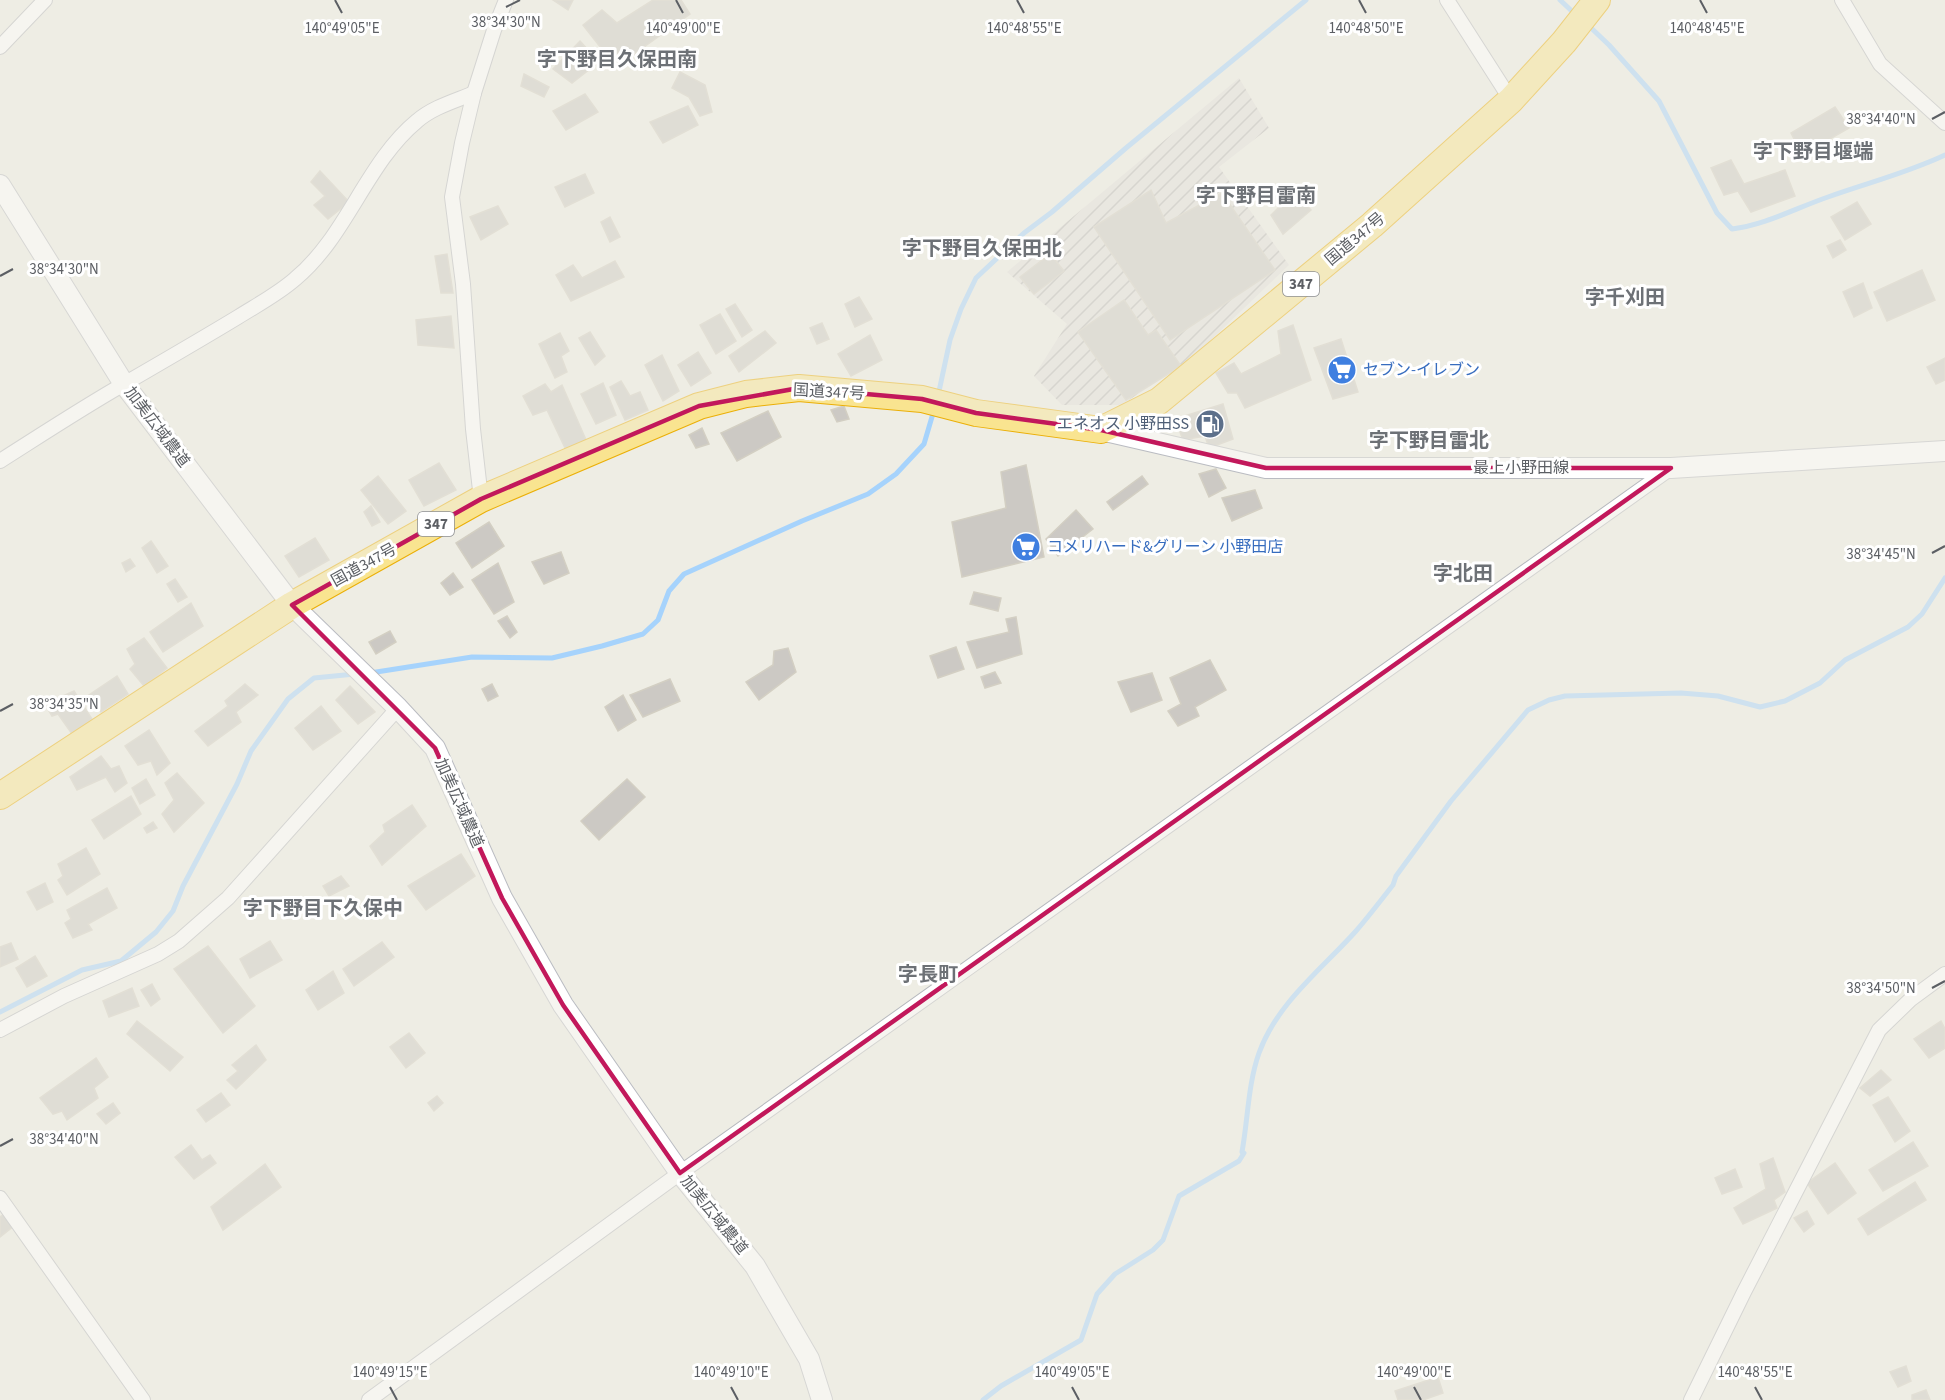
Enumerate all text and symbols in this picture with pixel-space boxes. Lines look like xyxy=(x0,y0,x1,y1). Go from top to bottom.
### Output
text: 38°34'30"N xyxy=(471,12,541,33)
text: 140°49'05"E xyxy=(304,18,380,39)
text: 140°49'00"E xyxy=(645,18,721,39)
text: 140°48'55"E xyxy=(986,18,1062,39)
text: 140°48'50"E xyxy=(1328,18,1404,39)
text: 140°48'45"E xyxy=(1669,18,1745,39)
district label: 字下野目久保田南 xyxy=(537,46,697,74)
text: 38°34'40"N xyxy=(1846,109,1916,130)
district label: 字下野目堰端 xyxy=(1753,138,1873,166)
district label: 字下野目雷南 xyxy=(1196,182,1316,210)
street label: 国道347号 xyxy=(1320,207,1390,271)
district label: 字下野目久保田北 xyxy=(902,235,1062,263)
text: 38°34'30"N xyxy=(29,259,99,280)
road number: 347 xyxy=(1283,272,1319,296)
district label: 字千刈田 xyxy=(1585,284,1665,312)
supermarket icon: セブン-イレブン xyxy=(1326,354,1358,386)
place label: セブン-イレブン xyxy=(1363,359,1480,381)
street label: 国道347号 xyxy=(793,379,865,405)
street label: 加美広域農道 xyxy=(119,382,195,472)
fuel station icon: エネオス 小野田SS xyxy=(1194,408,1226,440)
place label: エネオス 小野田SS xyxy=(1057,413,1189,435)
district label: 字下野目雷北 xyxy=(1369,427,1489,455)
street label: 最上小野田線 xyxy=(1473,457,1569,479)
road number: 347 xyxy=(418,512,454,536)
supermarket icon: コメリハード&グリーン 小野田店 xyxy=(1010,531,1042,563)
place label: コメリハード&グリーン 小野田店 xyxy=(1047,536,1283,558)
street label: 国道347号 xyxy=(327,538,401,592)
text: 38°34'45"N xyxy=(1846,544,1916,565)
district label: 字北田 xyxy=(1433,560,1493,588)
text: 38°34'35"N xyxy=(29,694,99,715)
street label: 加美広域農道 xyxy=(429,755,489,851)
district label: 字下野目下久保中 xyxy=(243,895,403,923)
district label: 字長町 xyxy=(898,961,958,989)
text: 38°34'50"N xyxy=(1846,978,1916,999)
text: 38°34'40"N xyxy=(29,1129,99,1150)
street label: 加美広域農道 xyxy=(675,1171,753,1259)
text: 140°49'15"E xyxy=(352,1362,428,1383)
text: 140°49'10"E xyxy=(693,1362,769,1383)
text: 140°49'05"E xyxy=(1034,1362,1110,1383)
text: 140°49'00"E xyxy=(1376,1362,1452,1383)
text: 140°48'55"E xyxy=(1717,1362,1793,1383)

